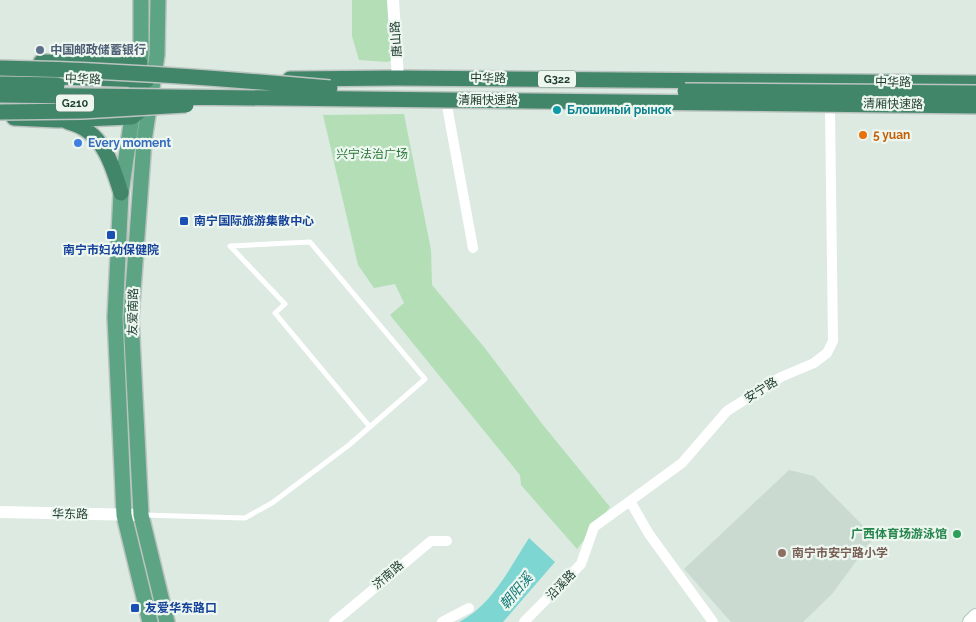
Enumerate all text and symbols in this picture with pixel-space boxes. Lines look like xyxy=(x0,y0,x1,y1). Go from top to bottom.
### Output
street label: 唐山路 xyxy=(388,21,404,57)
place label: 中国邮政储蓄银行 xyxy=(50,43,146,57)
marker: 中国邮政储蓄银行 xyxy=(34,44,46,56)
road number: G322 xyxy=(538,70,576,88)
street label: 中华路 xyxy=(65,71,101,87)
street label: 中华路 xyxy=(470,71,506,85)
street label: 中华路 xyxy=(875,75,911,89)
street label: 清厢快速路 xyxy=(458,93,518,107)
road number: G210 xyxy=(56,95,94,112)
street label: 清厢快速路 xyxy=(863,96,923,112)
place label: Блошиный рынок xyxy=(567,103,672,117)
marker: Блошиный рынок xyxy=(551,104,563,116)
place label: 5 yuan xyxy=(873,128,910,142)
marker: 5 yuan xyxy=(857,129,869,141)
place label: Every moment xyxy=(88,136,172,150)
marker: Every moment xyxy=(72,137,84,149)
park label: 兴宁法治广场 xyxy=(336,147,408,161)
place label: 南宁国际旅游集散中心 xyxy=(194,214,314,228)
marker: 南宁国际旅游集散中心 xyxy=(178,215,190,227)
marker: 南宁市妇幼保健院 xyxy=(105,229,117,241)
place label: 南宁市妇幼保健院 xyxy=(63,243,159,257)
street label: 友爱南路 xyxy=(126,288,140,336)
street label: 安宁路 xyxy=(742,375,780,405)
street label: 华东路 xyxy=(52,507,88,521)
place label: 广西体育场游泳馆 xyxy=(851,527,947,541)
marker: 广西体育场游泳馆 xyxy=(951,528,963,540)
place label: 南宁市安宁路小学 xyxy=(792,546,888,560)
marker: 南宁市安宁路小学 xyxy=(776,547,788,559)
street label: 济南路 xyxy=(370,558,406,592)
street label: 沿溪路 xyxy=(543,567,579,603)
water label: 朝阳溪 xyxy=(496,568,537,612)
place label: 友爱华东路口 xyxy=(145,601,217,615)
marker: 友爱华东路口 xyxy=(129,602,141,614)

